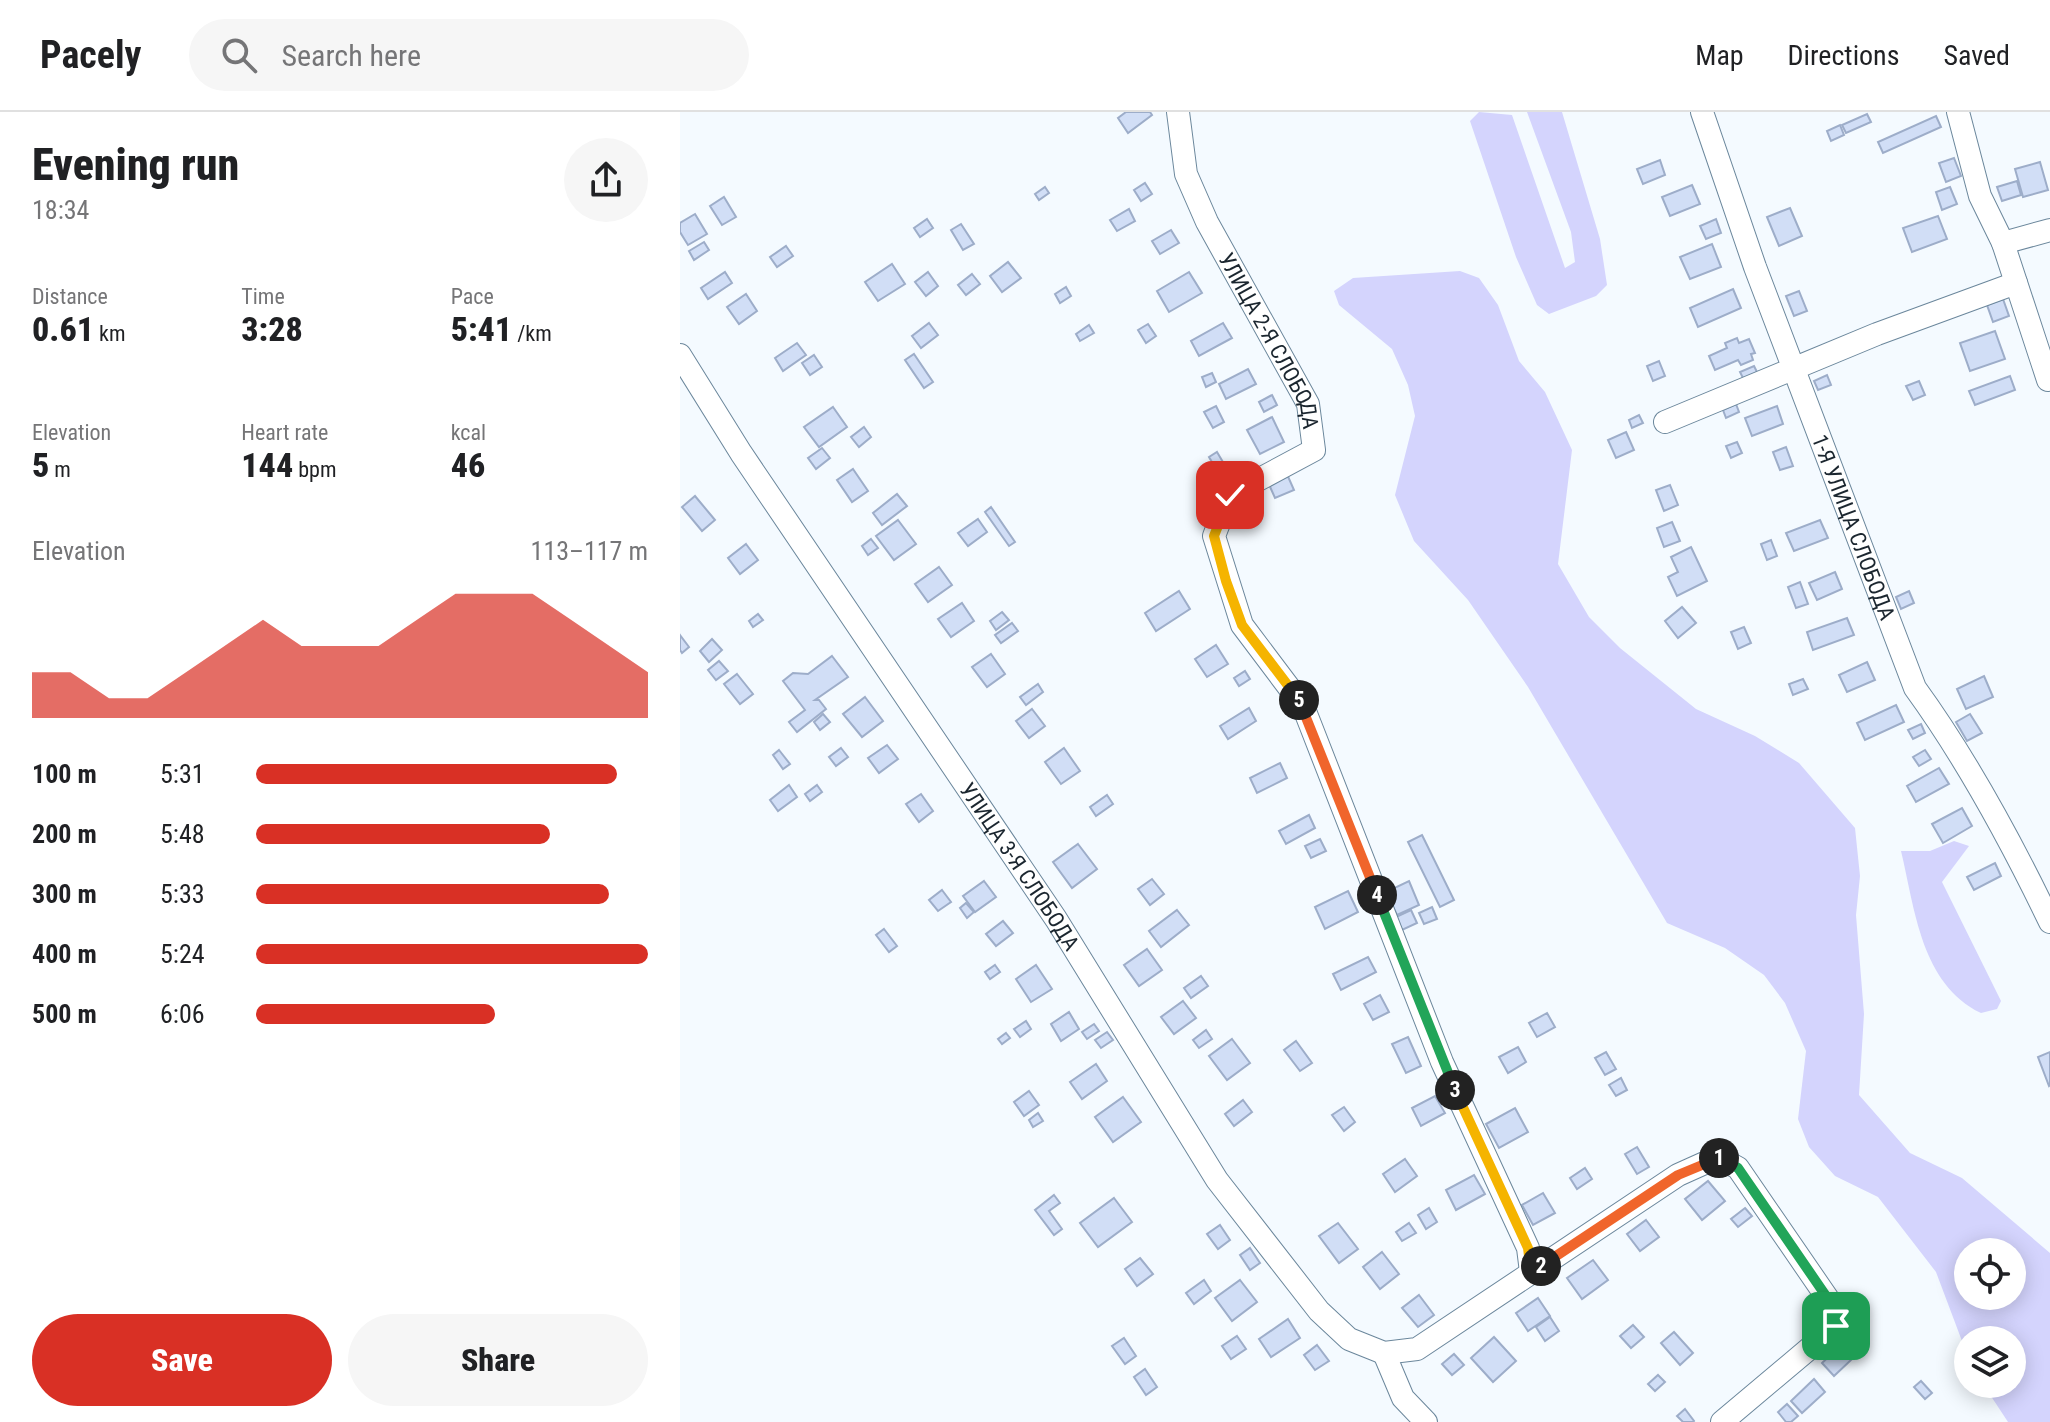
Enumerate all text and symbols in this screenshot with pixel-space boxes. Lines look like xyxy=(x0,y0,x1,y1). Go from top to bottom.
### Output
search box xyxy=(189,19,749,91)
text: Pacely xyxy=(40,33,141,77)
icon: search xyxy=(217,33,261,77)
text: Search here xyxy=(281,38,421,73)
text: Map xyxy=(1695,39,1744,72)
text: Directions xyxy=(1788,39,1899,72)
text: Saved xyxy=(1943,39,2010,72)
button: share xyxy=(564,138,648,222)
text: Evening run xyxy=(32,139,239,191)
text: 18:34 xyxy=(32,195,89,225)
street label: УЛИЦА 2-Я СЛОБОДА xyxy=(1214,249,1323,431)
text: Distance xyxy=(32,284,108,309)
text: Time xyxy=(241,284,285,309)
text: Pace xyxy=(451,284,494,309)
text: 0.61 xyxy=(32,309,94,349)
text: 3:28 xyxy=(241,309,303,349)
text: 5:41 xyxy=(451,309,512,349)
text: km xyxy=(94,321,125,346)
text: /km xyxy=(512,321,552,346)
text: Elevation xyxy=(32,420,111,445)
text: Heart rate xyxy=(241,420,328,445)
text: kcal xyxy=(451,420,486,445)
street label: 1-Я УЛИЦА СЛОБОДА xyxy=(1807,431,1900,624)
text: 5 xyxy=(32,445,49,485)
text: 144 xyxy=(241,445,293,485)
text: 46 xyxy=(451,445,485,485)
text: m xyxy=(49,457,71,482)
text: bpm xyxy=(293,457,337,482)
pin xyxy=(1196,461,1264,529)
icon: check xyxy=(1208,473,1252,517)
text: Elevation xyxy=(32,536,126,566)
text: 113–117 m xyxy=(531,536,648,566)
pin: 5 xyxy=(1279,680,1319,720)
text: 5 xyxy=(1293,687,1305,712)
text: 100 m xyxy=(32,759,97,789)
text: 5:31 xyxy=(160,759,205,789)
street label: УЛИЦА 3-Я СЛОБОДА xyxy=(955,778,1084,955)
text: 200 m xyxy=(32,819,97,849)
text: 5:48 xyxy=(160,819,205,849)
pin: 4 xyxy=(1357,875,1397,915)
text: 300 m xyxy=(32,879,97,909)
text: 5:33 xyxy=(160,879,205,909)
text: 4 xyxy=(1371,882,1383,907)
text: 400 m xyxy=(32,939,97,969)
text: 5:24 xyxy=(160,939,205,969)
text: 500 m xyxy=(32,999,97,1029)
text: 6:06 xyxy=(160,999,205,1029)
pin: 3 xyxy=(1435,1070,1475,1110)
text: 3 xyxy=(1449,1077,1461,1102)
pin: 1 xyxy=(1699,1138,1739,1178)
text: 1 xyxy=(1713,1145,1725,1170)
map controls xyxy=(1954,1238,2026,1398)
button: locate xyxy=(1954,1238,2026,1310)
pin: 2 xyxy=(1521,1246,1561,1286)
text: 2 xyxy=(1535,1253,1547,1278)
pin xyxy=(1802,1292,1870,1360)
icon: arrive xyxy=(1814,1304,1858,1348)
button: Save xyxy=(32,1314,332,1406)
button: Share xyxy=(348,1314,648,1406)
button: layers xyxy=(1954,1326,2026,1398)

